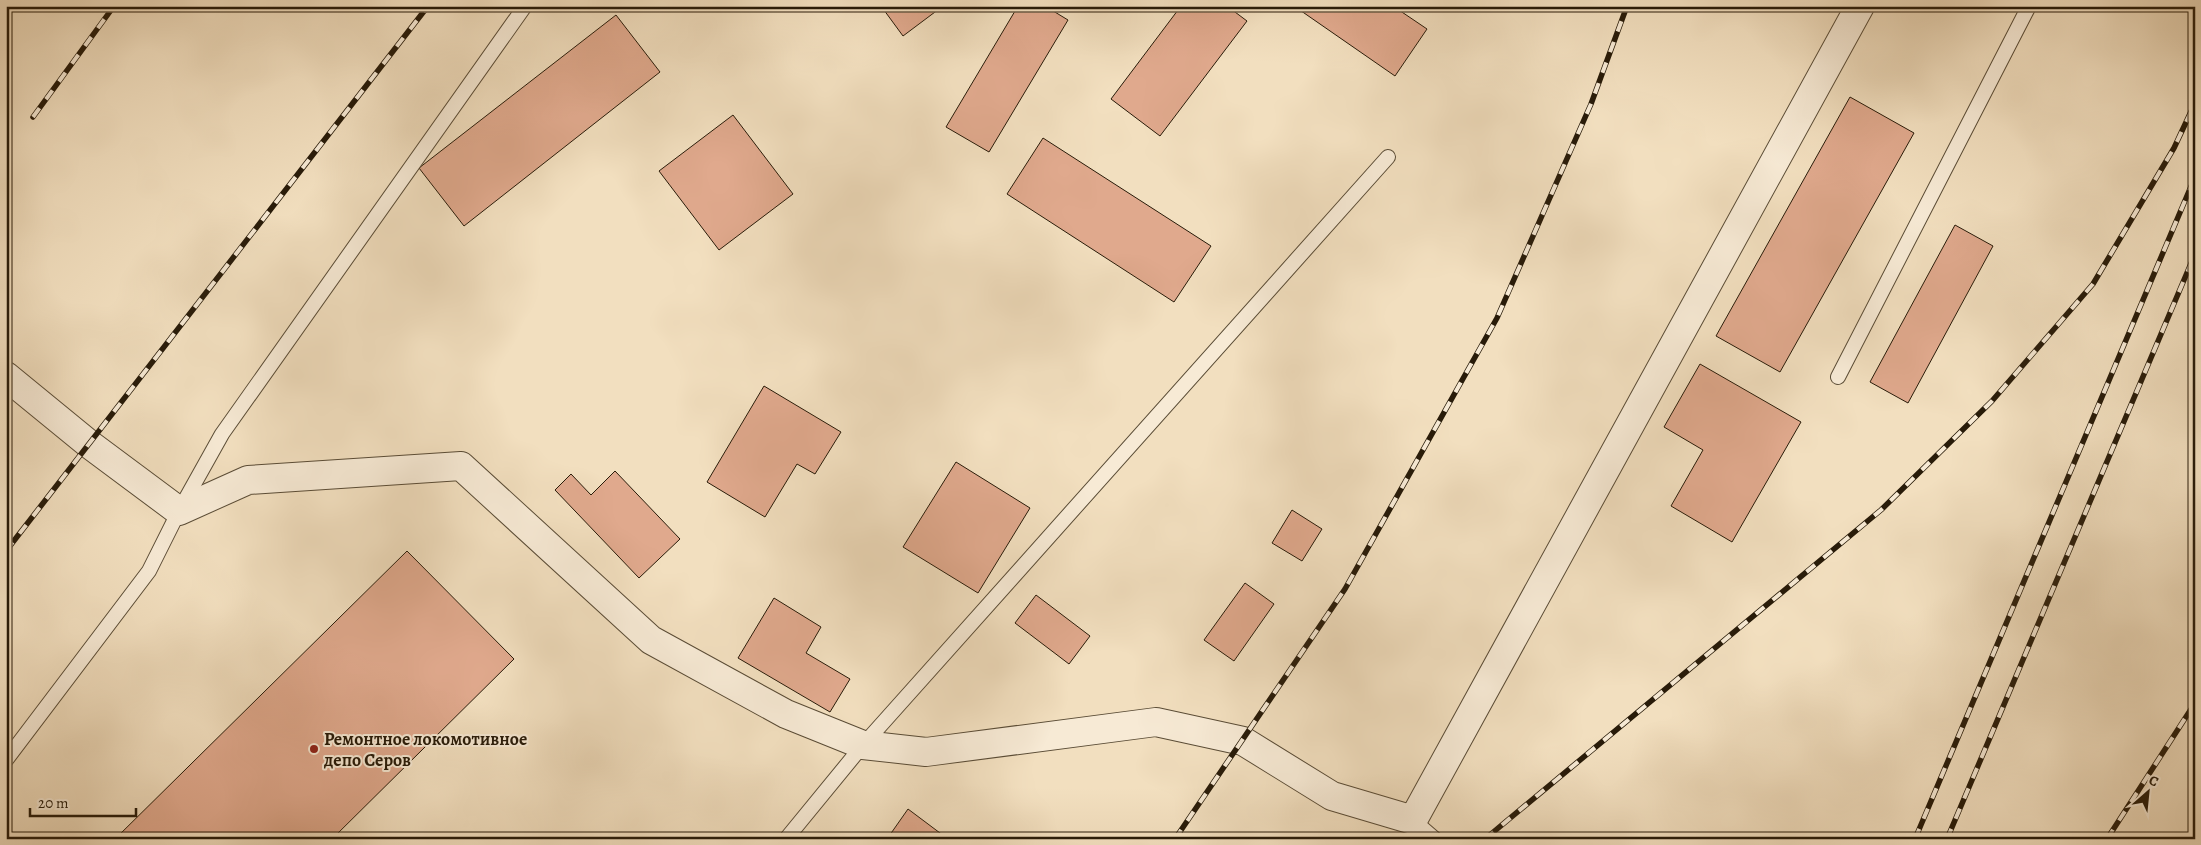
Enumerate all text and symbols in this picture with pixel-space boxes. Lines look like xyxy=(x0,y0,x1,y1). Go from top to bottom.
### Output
place label: Ремонтное локомотивное депо Серов xyxy=(323,727,527,772)
marker: Ремонтное локомотивное депо Серов xyxy=(308,743,320,755)
north arrow xyxy=(2124,768,2174,818)
text: С xyxy=(2146,770,2162,791)
scale bar xyxy=(30,785,136,817)
text: 20 m xyxy=(38,793,69,813)

